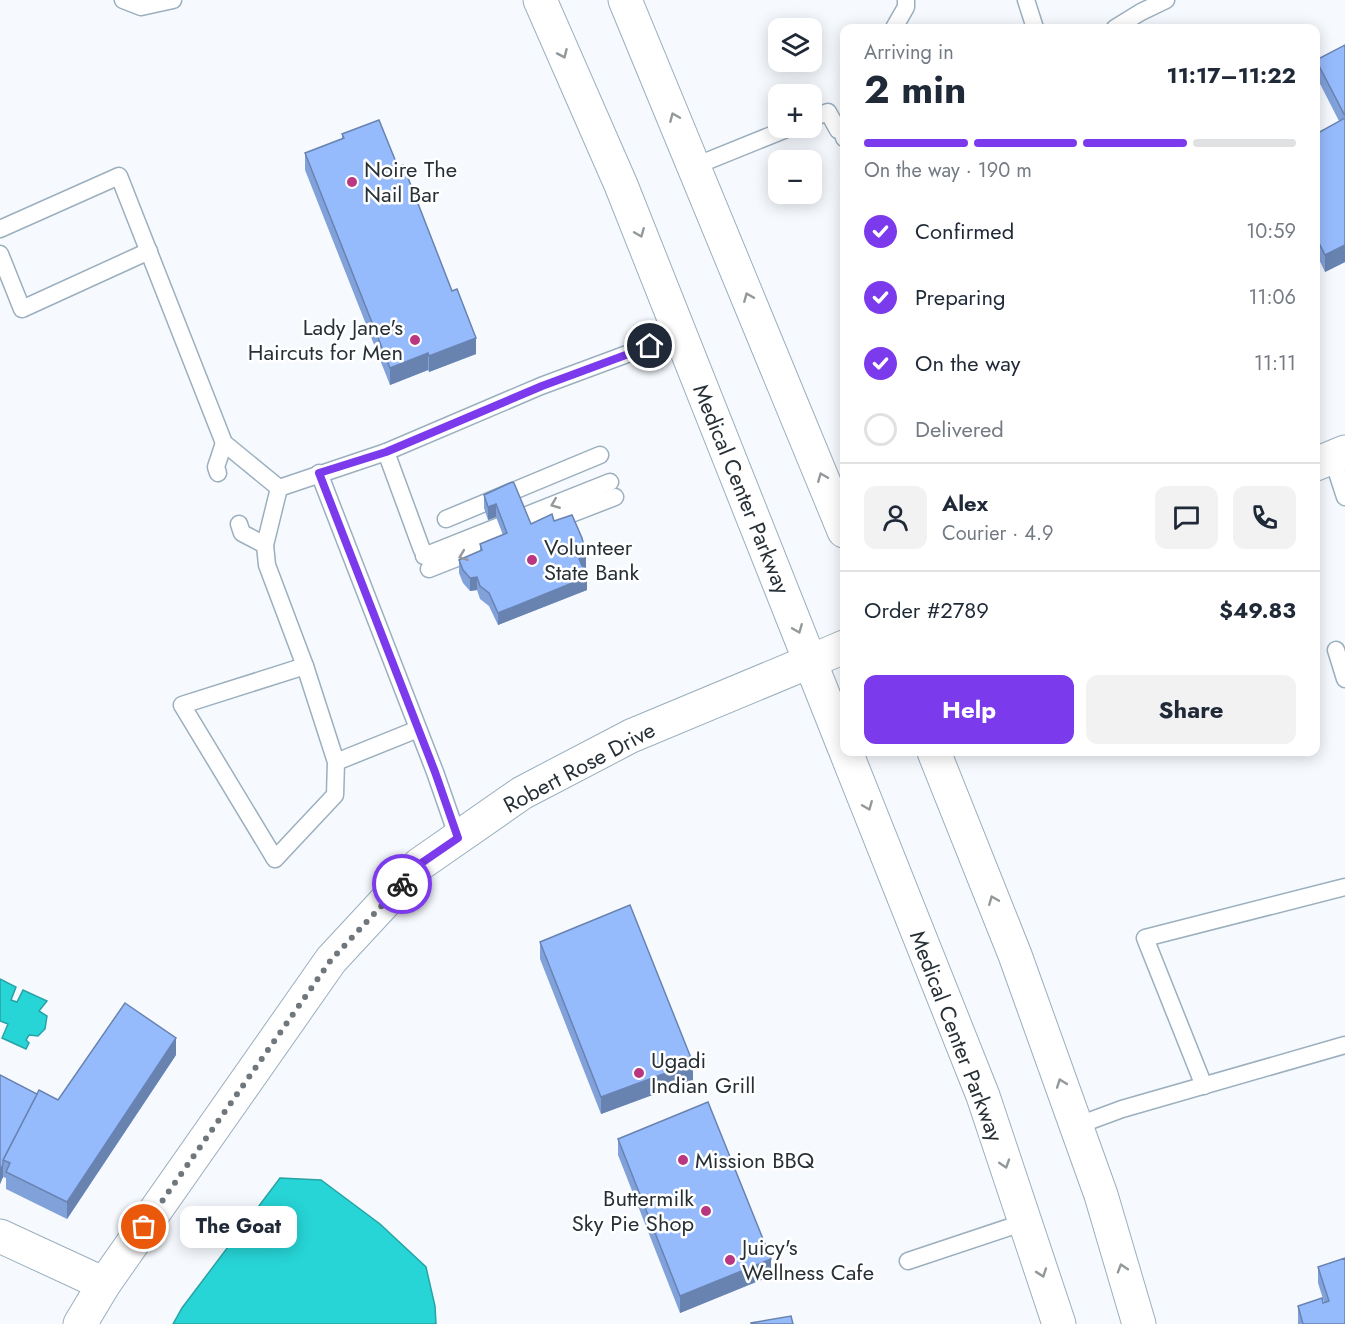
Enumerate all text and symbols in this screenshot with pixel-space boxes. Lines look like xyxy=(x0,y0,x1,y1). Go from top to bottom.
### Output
map controls xyxy=(768,18,822,204)
button: layers xyxy=(768,18,822,72)
text: Arriving in xyxy=(864,38,954,67)
one-way arrow xyxy=(556,47,568,58)
text: 11:17–11:22 xyxy=(1166,59,1296,91)
text: 2 min xyxy=(864,61,966,118)
button: + xyxy=(768,84,822,138)
one-way arrow xyxy=(669,112,681,123)
button: − xyxy=(768,150,822,204)
place label: Noire The Nail Bar xyxy=(364,153,457,210)
text: On the way · 190 m xyxy=(864,156,1032,185)
marker: Noire The Nail Bar xyxy=(345,175,359,189)
icon: check xyxy=(864,215,897,248)
text: Confirmed xyxy=(915,215,1014,247)
text: 10:59 xyxy=(1246,217,1296,246)
one-way arrow xyxy=(633,227,646,237)
icon: check xyxy=(864,281,897,314)
text: Preparing xyxy=(915,281,1006,313)
text: 11:06 xyxy=(1248,283,1296,312)
one-way arrow xyxy=(743,292,755,303)
place label: Lady Jane's Haircuts for Men xyxy=(248,311,403,368)
pin xyxy=(624,320,675,371)
icon: home xyxy=(633,329,666,362)
marker: Lady Jane's Haircuts for Men xyxy=(408,333,422,347)
icon: check xyxy=(864,347,897,380)
text: On the way xyxy=(915,347,1020,379)
text: 11:11 xyxy=(1254,349,1296,378)
street label: Medical Center Parkway xyxy=(685,379,799,599)
text: Delivered xyxy=(915,413,1004,445)
one-way arrow xyxy=(817,473,829,484)
button: person xyxy=(864,486,927,549)
button: chat xyxy=(1155,486,1218,549)
button: phone xyxy=(1233,486,1296,549)
text: Alex xyxy=(942,487,988,519)
one-way arrow xyxy=(551,497,562,509)
text: Courier · 4.9 xyxy=(942,519,1054,548)
place label: Volunteer State Bank xyxy=(544,531,640,588)
one-way arrow xyxy=(458,548,469,561)
marker: Volunteer State Bank xyxy=(525,553,539,567)
text: Order #2789 xyxy=(864,594,989,626)
text: $49.83 xyxy=(1219,594,1296,626)
one-way arrow xyxy=(790,623,803,633)
button: Help xyxy=(864,675,1074,744)
button: Share xyxy=(1086,675,1296,744)
street label: Robert Rose Drive xyxy=(497,714,661,820)
one-way arrow xyxy=(861,800,873,811)
courier xyxy=(372,854,432,914)
icon: bike xyxy=(386,868,419,901)
one-way arrow xyxy=(988,895,1000,906)
street label: Medical Center Parkway xyxy=(902,926,1012,1146)
place label: Ugadi Indian Grill xyxy=(651,1044,755,1101)
marker: Ugadi Indian Grill xyxy=(632,1066,646,1080)
one-way arrow xyxy=(1055,1078,1068,1089)
place label: Mission BBQ xyxy=(695,1144,815,1176)
marker: Mission BBQ xyxy=(676,1153,690,1167)
one-way arrow xyxy=(998,1158,1011,1169)
place label: Buttermilk Sky Pie Shop xyxy=(572,1182,694,1239)
pin xyxy=(118,1201,169,1252)
marker: Buttermilk Sky Pie Shop xyxy=(699,1204,713,1218)
callout: The Goat xyxy=(180,1206,297,1248)
icon: bag xyxy=(127,1210,160,1243)
text: The Goat xyxy=(196,1212,281,1241)
place label: Juicy's Wellness Cafe xyxy=(739,1231,874,1288)
marker: Juicy's Wellness Cafe xyxy=(723,1253,737,1267)
one-way arrow xyxy=(1117,1263,1129,1274)
one-way arrow xyxy=(1034,1267,1047,1278)

